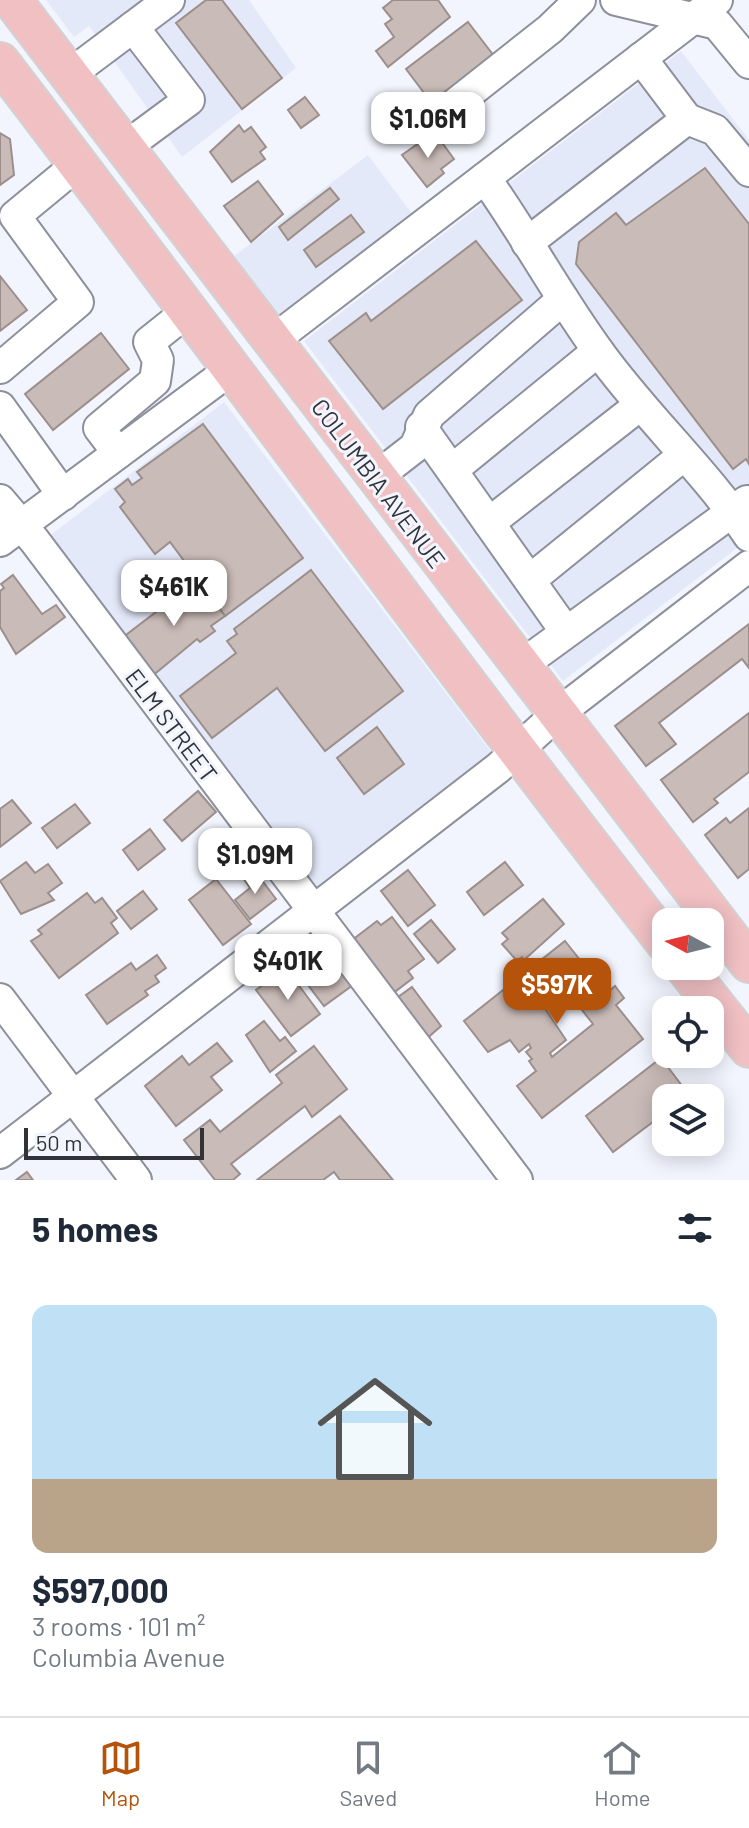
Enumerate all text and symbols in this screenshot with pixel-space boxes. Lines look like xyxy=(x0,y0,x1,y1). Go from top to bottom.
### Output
pin: $1.06M xyxy=(363,92,493,160)
text: $1.06M xyxy=(389,102,467,133)
street label: COLUMBIA AVENUE xyxy=(306,393,452,573)
pin: $461K xyxy=(118,560,230,628)
text: $461K xyxy=(139,570,209,601)
street label: ELM STREET xyxy=(120,662,224,788)
pin: $1.09M xyxy=(190,828,320,896)
text: $1.09M xyxy=(216,838,294,869)
north arrow xyxy=(652,908,724,980)
map controls xyxy=(652,908,724,1156)
pin: $401K xyxy=(232,934,344,1002)
text: $401K xyxy=(253,944,323,975)
pin: $597K xyxy=(501,958,613,1026)
text: $597K xyxy=(521,968,593,999)
button: locate xyxy=(652,996,724,1068)
button: layers xyxy=(652,1084,724,1156)
scale bar xyxy=(24,1124,204,1160)
text: 50 m xyxy=(36,1129,82,1155)
icon: filters xyxy=(673,1206,717,1250)
text: 5 homes xyxy=(32,1208,158,1249)
icon: home xyxy=(303,1357,447,1501)
text: $597,000 xyxy=(32,1569,169,1610)
text: 3 rooms · 101 m² xyxy=(32,1610,205,1641)
text: Columbia Avenue xyxy=(32,1641,225,1672)
tab: Map xyxy=(99,1736,143,1810)
tab: Saved xyxy=(340,1736,397,1810)
tab: Home xyxy=(594,1736,650,1810)

